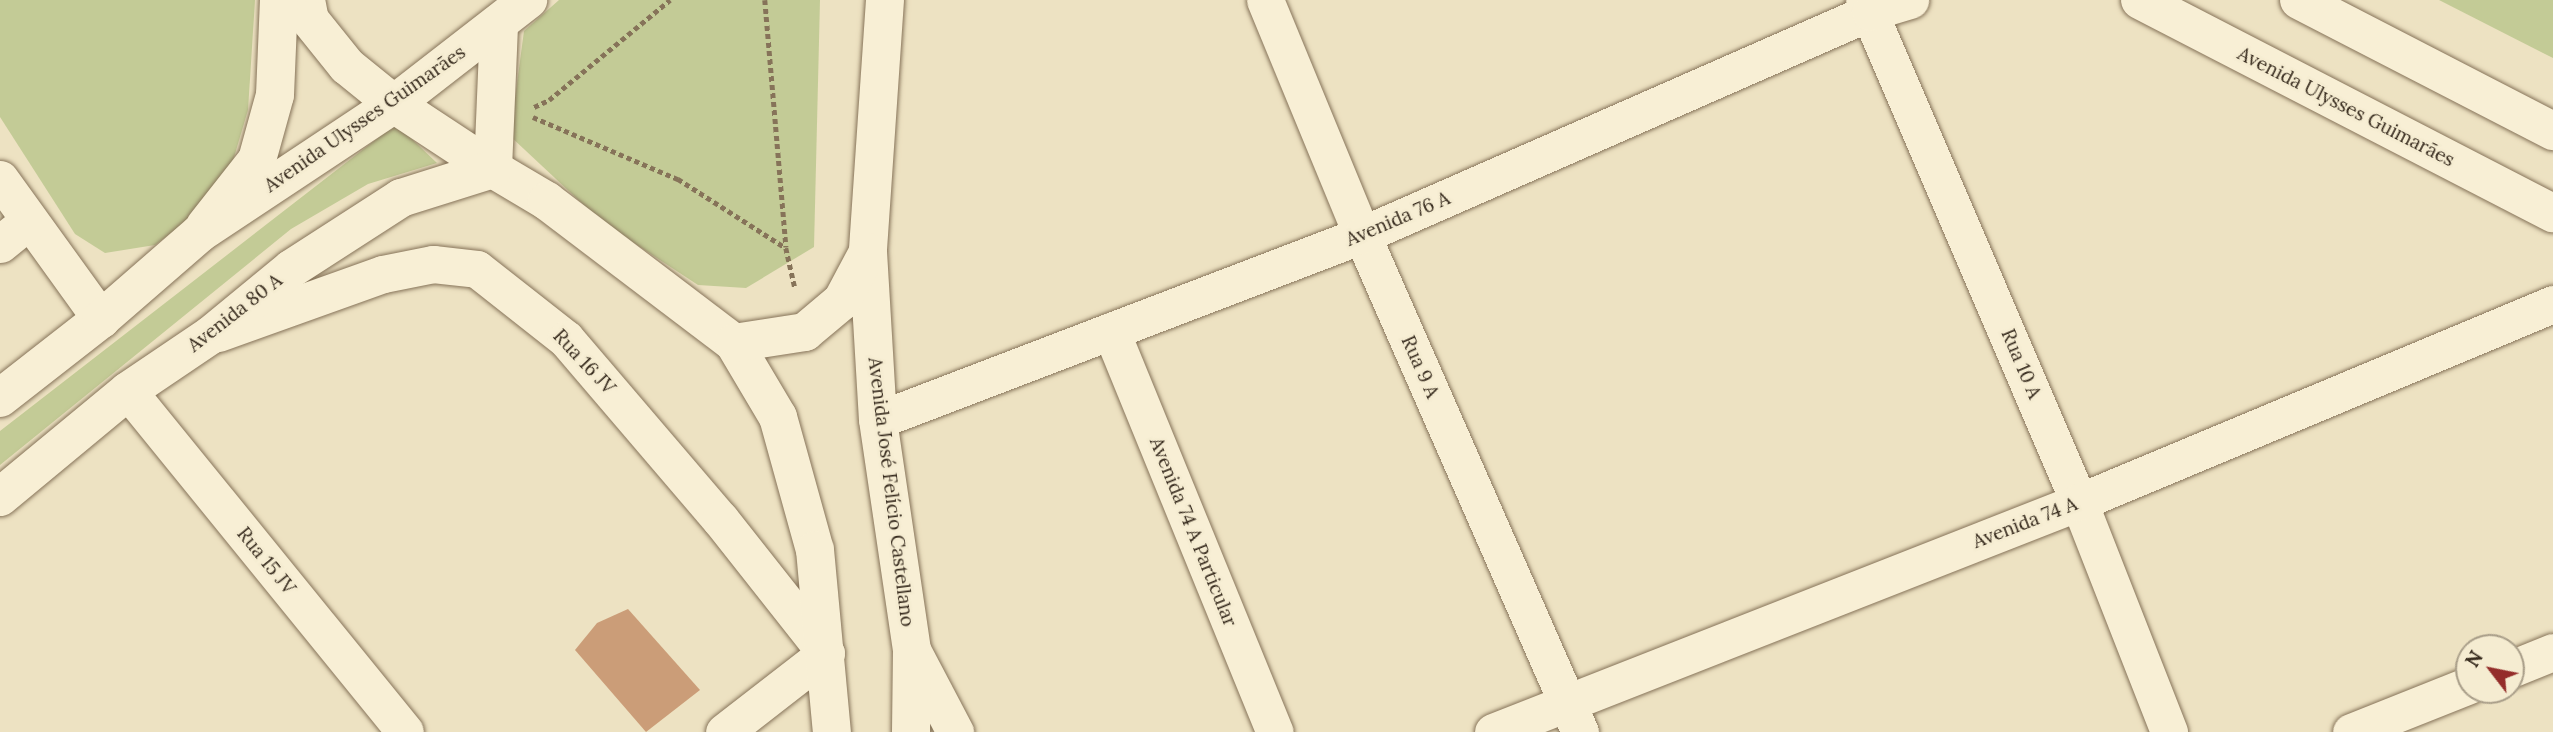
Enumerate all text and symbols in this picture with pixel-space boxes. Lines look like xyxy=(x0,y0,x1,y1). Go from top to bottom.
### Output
street label: Avenida Ulysses Guimarães xyxy=(260,41,470,197)
street label: Avenida Ulysses Guimarães xyxy=(2234,42,2458,172)
street label: Avenida 76 A xyxy=(1342,187,1454,251)
street label: Avenida 80 A xyxy=(183,269,287,357)
street label: Rua 16 JV xyxy=(548,325,620,399)
street label: Rua 10 A xyxy=(1996,326,2046,402)
street label: Rua 9 A xyxy=(1396,332,1444,402)
street label: Avenida José Felício Castellano xyxy=(863,356,919,628)
street label: Avenida 74 A Particular xyxy=(1145,434,1241,630)
street label: Avenida 74 A xyxy=(1970,493,2080,553)
street label: Rua 15 JV xyxy=(232,523,300,599)
north arrow xyxy=(2455,634,2525,704)
text: N xyxy=(2460,646,2488,672)

